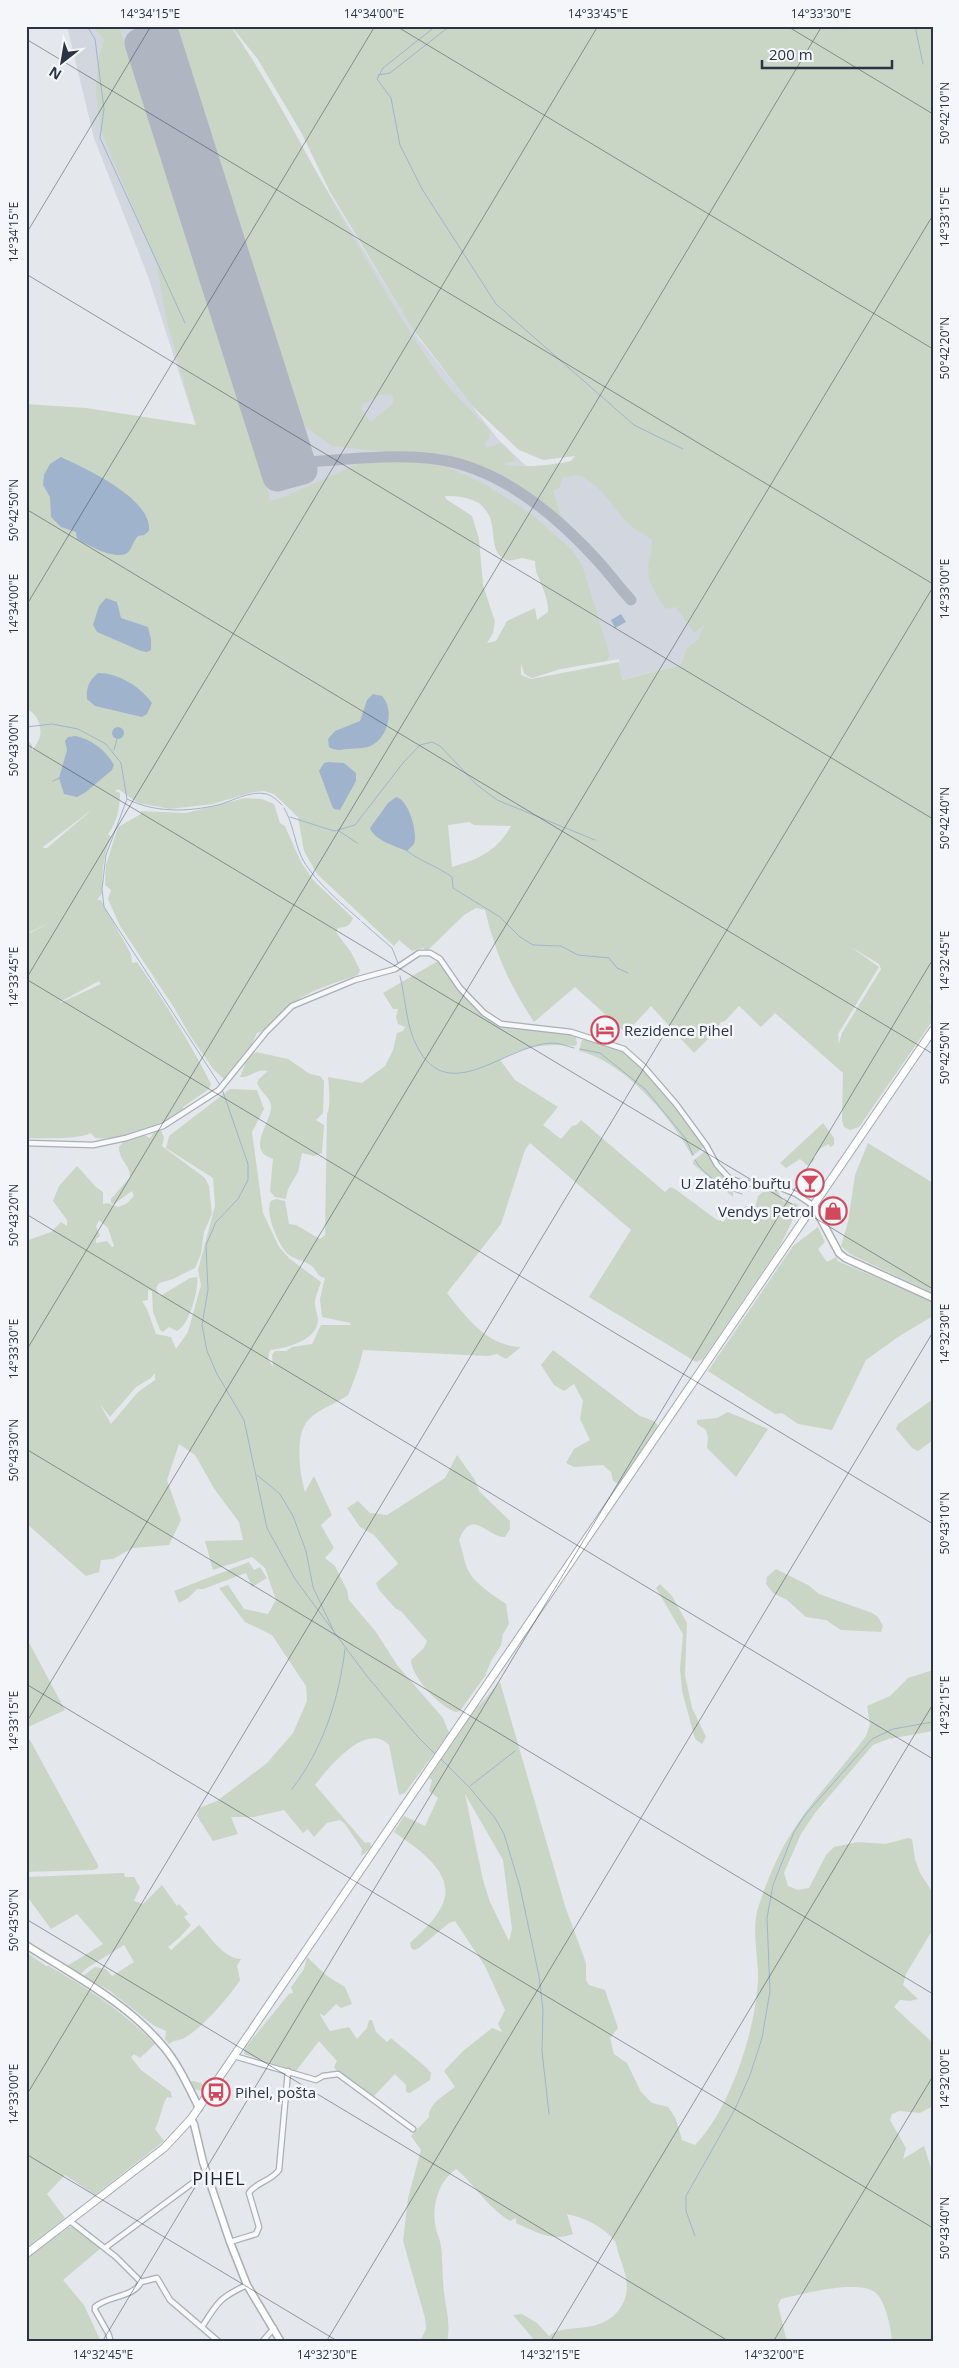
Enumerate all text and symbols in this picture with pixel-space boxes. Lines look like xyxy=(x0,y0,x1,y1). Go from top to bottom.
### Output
text: 14°34'15"E xyxy=(120,5,180,22)
text: 14°34'00"E xyxy=(344,5,404,22)
text: 14°33'45"E xyxy=(568,5,628,22)
text: 14°33'30"E xyxy=(791,5,851,22)
north arrow xyxy=(38,38,88,88)
scale bar xyxy=(762,38,892,70)
text: 200 m xyxy=(769,44,813,64)
text: N xyxy=(45,62,65,85)
text: 50°42'10"N xyxy=(936,82,953,144)
text: 14°33'15"E xyxy=(936,187,953,247)
text: 14°34'15"E xyxy=(5,202,22,262)
text: 50°42'20"N xyxy=(936,317,953,379)
text: 50°42'50"N xyxy=(5,479,22,541)
text: 14°33'00"E xyxy=(936,559,953,619)
text: 14°34'00"E xyxy=(5,574,22,634)
text: 50°43'00"N xyxy=(5,714,22,776)
text: 50°42'40"N xyxy=(936,787,953,849)
text: 14°32'45"E xyxy=(936,931,953,991)
text: 14°33'45"E xyxy=(5,947,22,1007)
hotel icon: Rezidence Pihel xyxy=(590,1015,620,1045)
place label: Rezidence Pihel xyxy=(624,1020,733,1040)
text: 50°42'50"N xyxy=(936,1022,953,1084)
bar icon: U Zlatého buřtu xyxy=(795,1168,825,1198)
place label: U Zlatého buřtu xyxy=(681,1173,791,1193)
text: 50°43'20"N xyxy=(5,1184,22,1246)
shop icon: Vendys Petrol xyxy=(818,1196,848,1226)
place label: Vendys Petrol xyxy=(718,1201,814,1221)
text: 14°32'30"E xyxy=(936,1304,953,1364)
text: 14°33'30"E xyxy=(5,1319,22,1379)
text: 50°43'30"N xyxy=(5,1419,22,1481)
text: 50°43'10"N xyxy=(936,1492,953,1554)
text: 14°32'15"E xyxy=(936,1676,953,1736)
text: 14°33'15"E xyxy=(5,1691,22,1751)
text: 50°43'50"N xyxy=(5,1889,22,1951)
text: 14°32'00"E xyxy=(936,2049,953,2109)
text: 14°33'00"E xyxy=(5,2064,22,2124)
bus stop icon: Pihel, pošta xyxy=(201,2077,231,2107)
place label: Pihel, pošta xyxy=(235,2082,316,2102)
district label: PIHEL xyxy=(192,2166,246,2190)
text: 50°43'40"N xyxy=(936,2197,953,2259)
text: 14°32'45"E xyxy=(73,2346,133,2363)
text: 14°32'30"E xyxy=(297,2346,357,2363)
text: 14°32'15"E xyxy=(520,2346,580,2363)
text: 14°32'00"E xyxy=(744,2346,804,2363)

